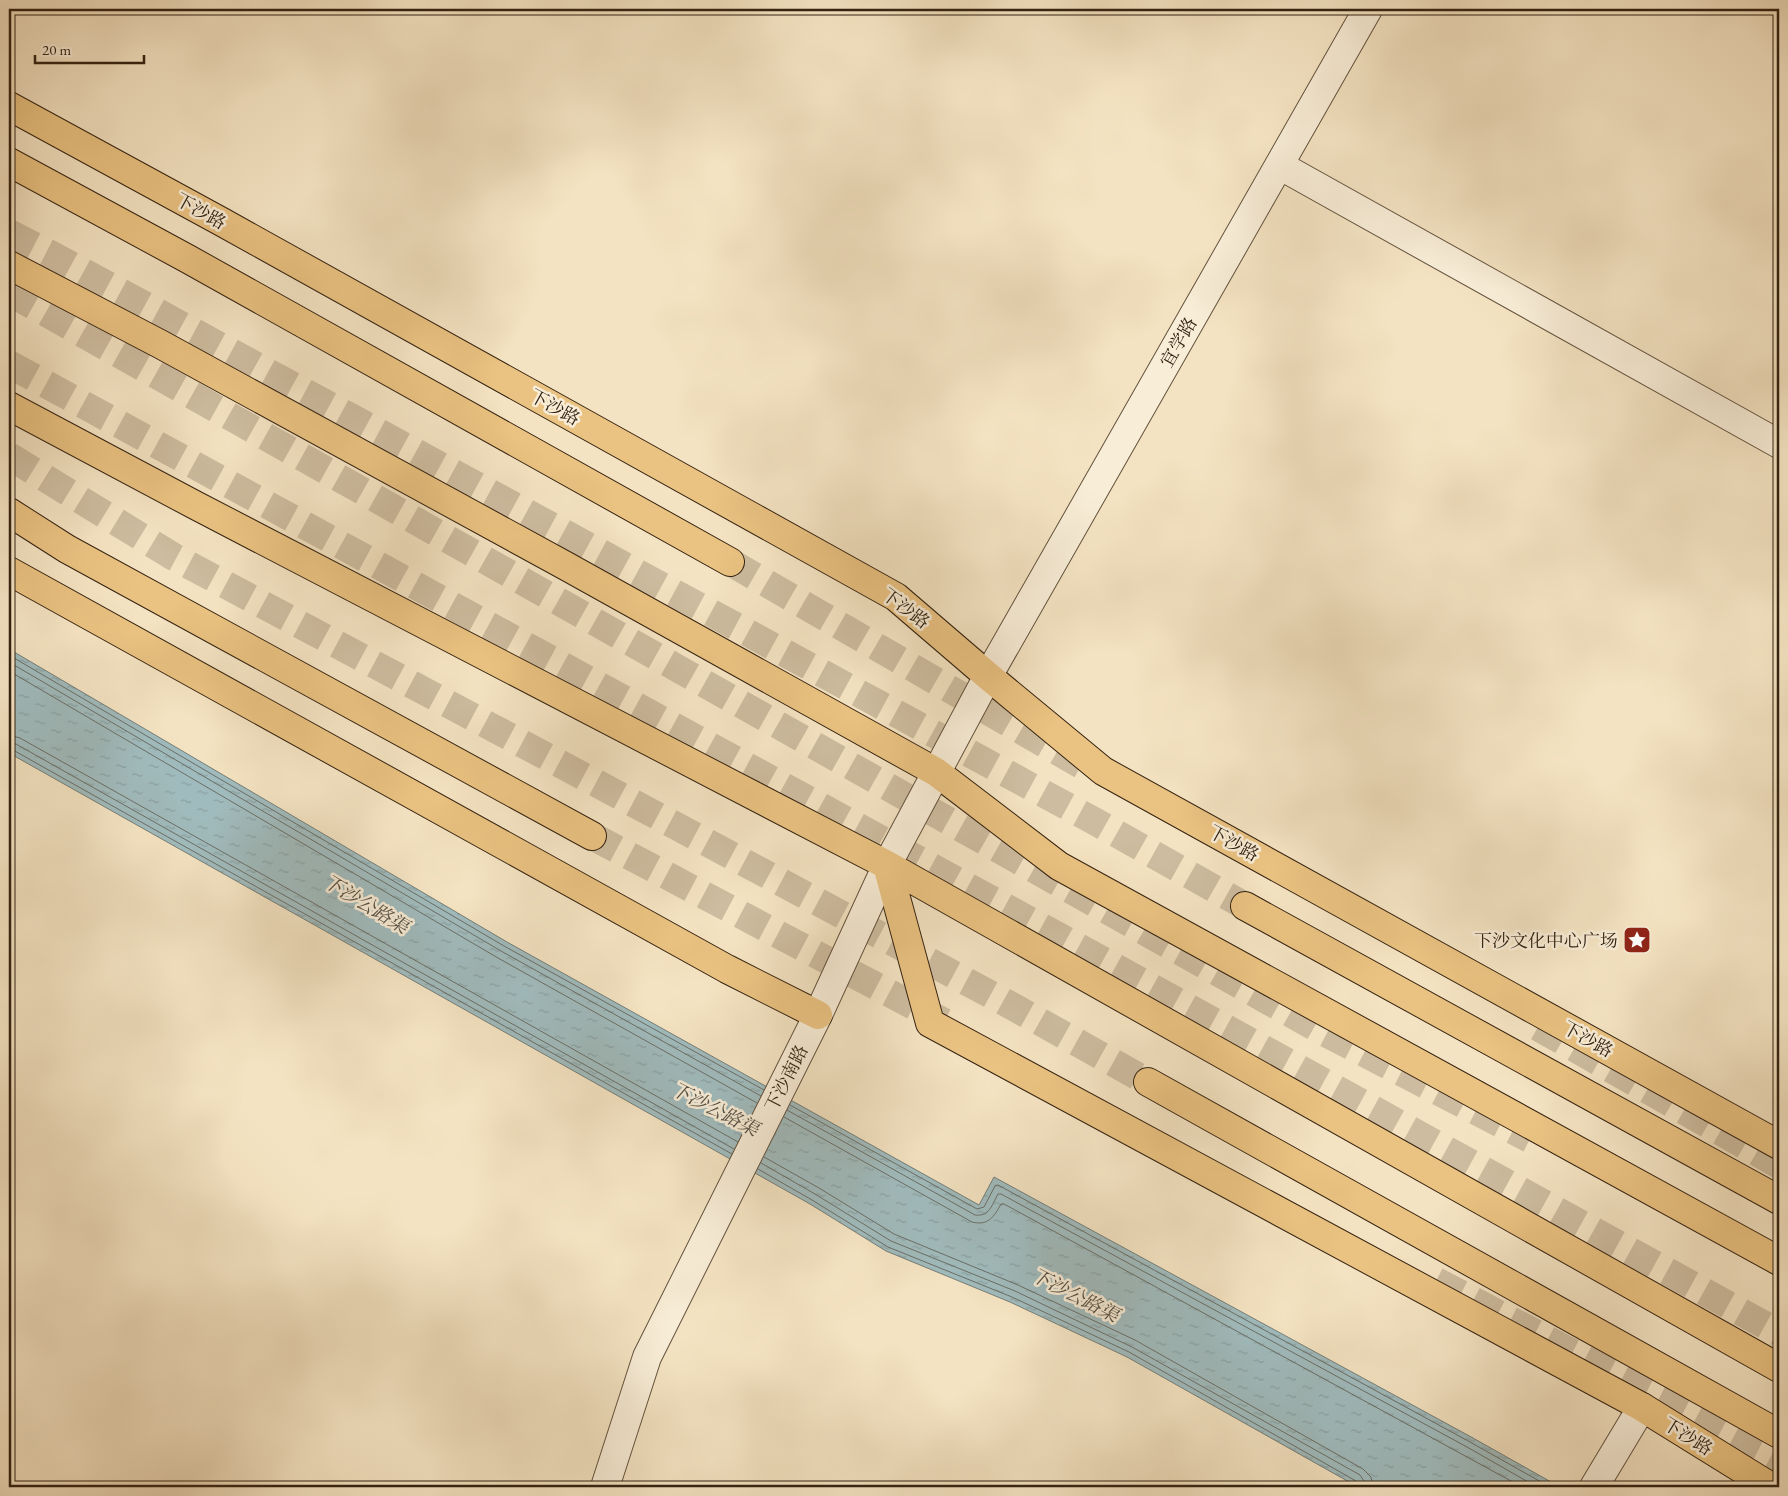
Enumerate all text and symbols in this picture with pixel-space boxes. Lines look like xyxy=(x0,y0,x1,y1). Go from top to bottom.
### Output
scale bar xyxy=(35,32,144,64)
text: 20 m xyxy=(42,40,71,59)
street label: 下沙路 xyxy=(172,188,230,234)
street label: 宜学路 xyxy=(1155,313,1201,371)
street label: 下沙路 xyxy=(526,384,584,430)
street label: 下沙路 xyxy=(878,583,934,633)
street label: 下沙路 xyxy=(1205,820,1263,866)
water label: 下沙公路渠 xyxy=(319,869,416,941)
place icon: 下沙文化中心广场 xyxy=(1622,925,1652,955)
place label: 下沙文化中心广场 xyxy=(1474,929,1618,952)
street label: 下沙路 xyxy=(1559,1016,1617,1062)
street label: 下沙南路 xyxy=(759,1041,813,1115)
water label: 下沙公路渠 xyxy=(667,1076,766,1143)
water label: 下沙公路渠 xyxy=(1027,1262,1126,1329)
street label: 下沙路 xyxy=(1659,1412,1717,1460)

